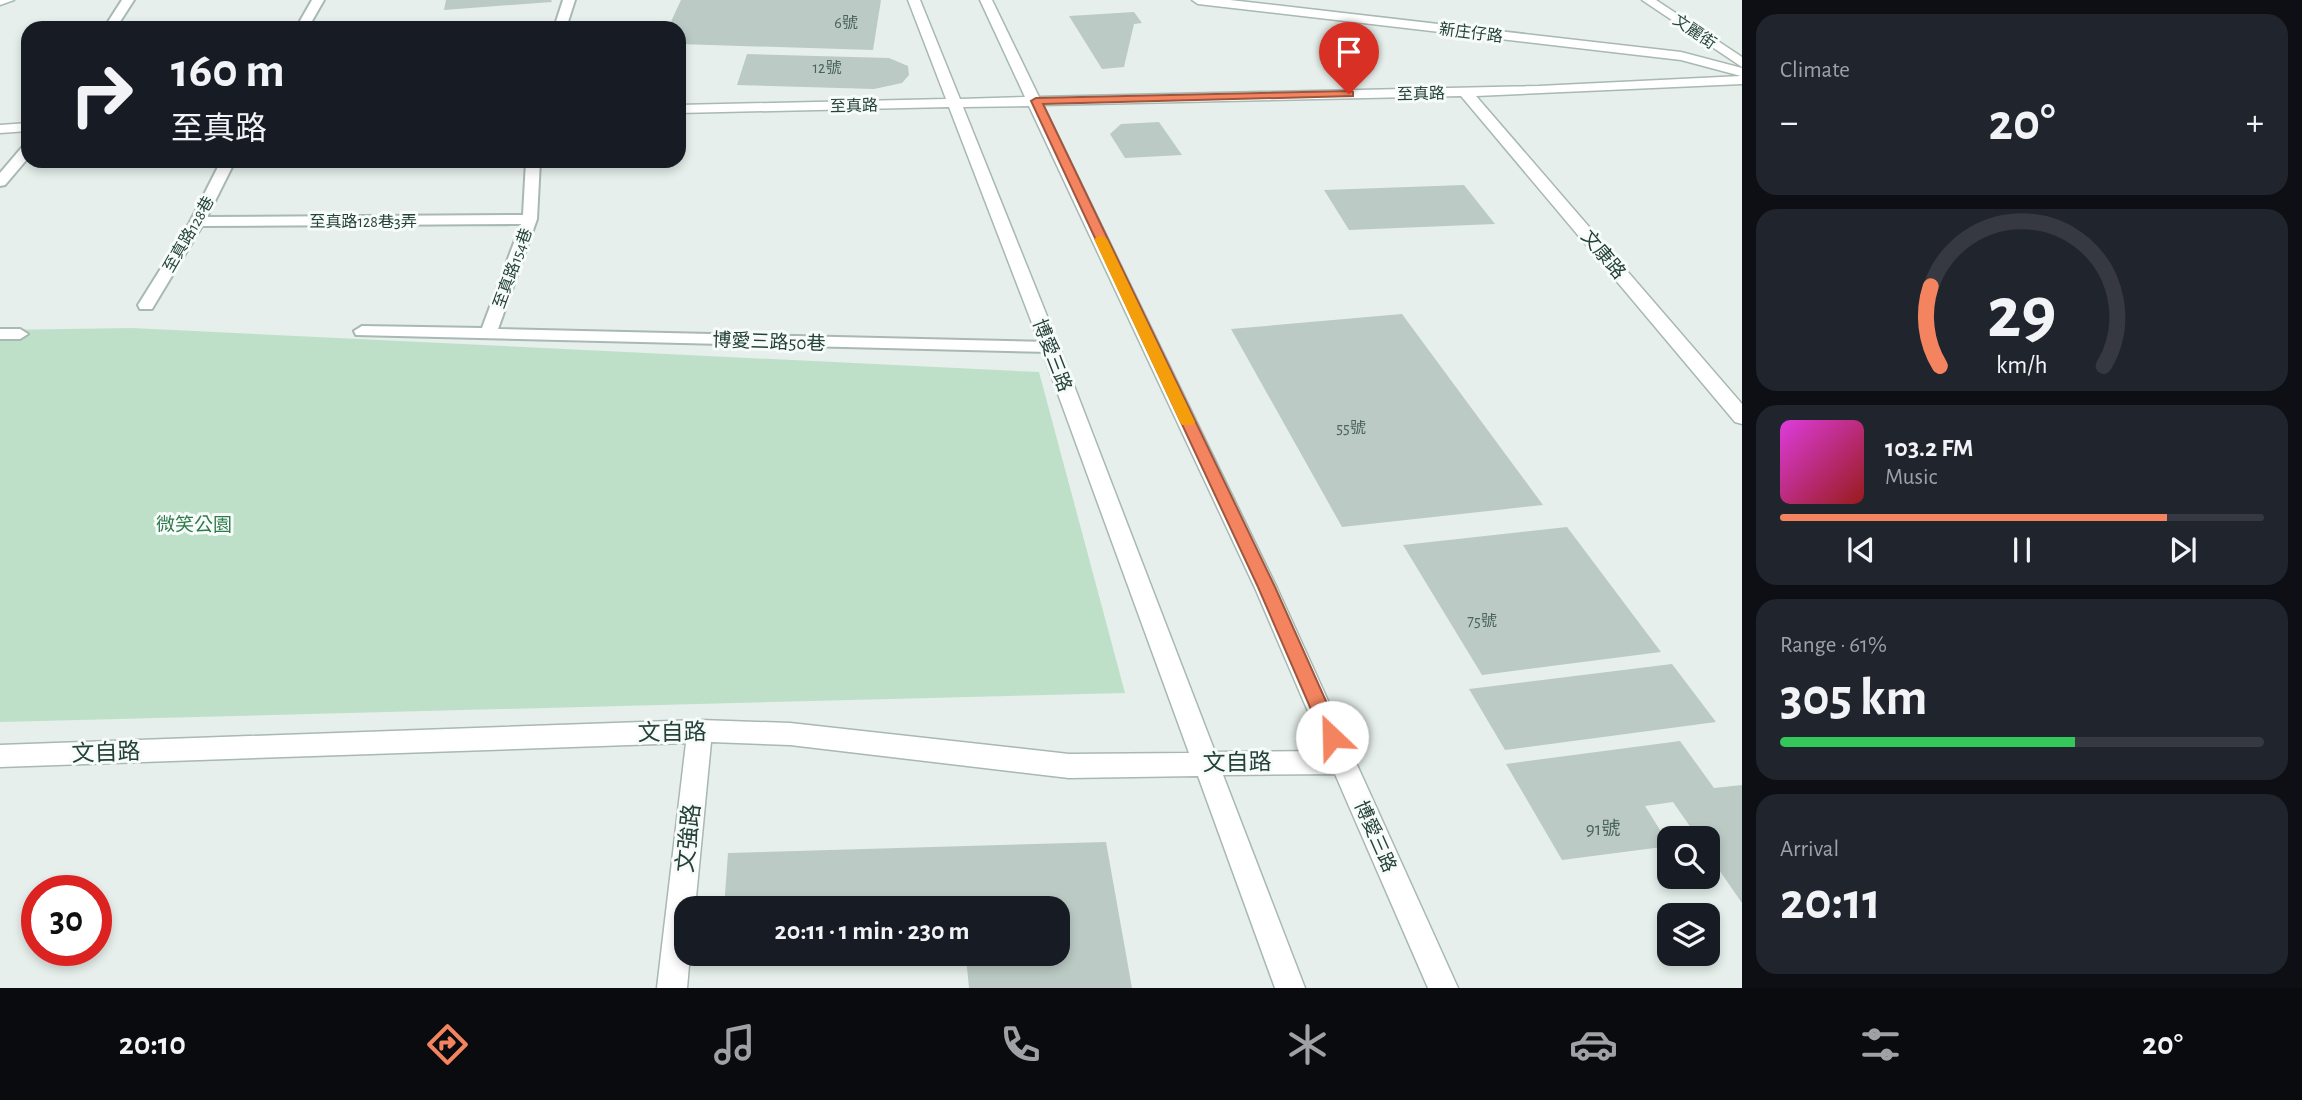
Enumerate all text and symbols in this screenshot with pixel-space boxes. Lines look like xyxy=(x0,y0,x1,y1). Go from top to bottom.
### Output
street label: 文麗街 xyxy=(1670,11,1719,52)
house number: 6號 xyxy=(834,15,858,31)
street label: 新庄仔路 xyxy=(1438,20,1504,45)
pin xyxy=(1319,22,1379,94)
icon: arrive xyxy=(1330,33,1368,71)
text: 160 m xyxy=(171,47,285,96)
icon: right xyxy=(56,49,147,140)
text: Climate xyxy=(1780,59,1850,82)
house number: 12號 xyxy=(813,60,841,76)
street label: 至真路 xyxy=(1397,85,1445,102)
street label: 至真路 xyxy=(830,97,878,114)
text: 20° xyxy=(1989,97,2055,149)
text: − xyxy=(1780,104,1798,142)
text: + xyxy=(2246,104,2264,142)
text: 至真路 xyxy=(171,113,267,145)
street label: 至真路128巷 xyxy=(160,193,217,275)
street label: 至真路128巷3弄 xyxy=(310,213,416,230)
street label: 至真路154巷 xyxy=(490,226,535,310)
street label: 文康路 xyxy=(1577,226,1630,283)
text: 29 xyxy=(1987,278,2057,351)
street label: 博愛三路 xyxy=(1029,316,1076,394)
street label: 博愛三路50巷 xyxy=(712,329,826,354)
text: km/h xyxy=(1996,352,2048,377)
house number: 55號 xyxy=(1336,420,1366,436)
text: 103.2 FM xyxy=(1885,435,1974,461)
text: Music xyxy=(1885,466,1937,489)
park label: 微笑公園 xyxy=(156,514,232,535)
icon: previous xyxy=(1842,531,1880,569)
icon: pause xyxy=(2003,531,2041,569)
icon: next xyxy=(2164,531,2202,569)
house number: 75號 xyxy=(1467,613,1497,629)
text: Range · 61% xyxy=(1780,634,1887,657)
text: 305 km xyxy=(1780,672,1928,724)
position arrow xyxy=(1295,700,1369,774)
street label: 文自路 xyxy=(637,719,707,746)
street label: 文自路 xyxy=(71,739,141,766)
street label: 文自路 xyxy=(1202,749,1272,776)
street label: 博愛三路 xyxy=(1350,797,1401,875)
street label: 文強路 xyxy=(672,802,705,874)
house number: 91號 xyxy=(1586,818,1620,839)
map controls xyxy=(1657,826,1720,966)
button: search xyxy=(1657,826,1720,889)
text: Arrival xyxy=(1780,838,1839,861)
speed limit sign: 30 xyxy=(21,875,112,966)
text: 20:11 xyxy=(1780,876,1881,928)
button: layers xyxy=(1657,903,1720,966)
text: 20:11 · 1 min · 230 m xyxy=(775,918,969,944)
icon: directions xyxy=(423,1020,472,1069)
icon: music xyxy=(710,1020,759,1069)
icon: phone xyxy=(996,1020,1045,1069)
icon: climate xyxy=(1283,1020,1332,1069)
icon: car xyxy=(1569,1020,1618,1069)
icon: filters xyxy=(1856,1020,1905,1069)
text: 20:10 xyxy=(119,1028,186,1060)
text: 20° xyxy=(2142,1028,2183,1060)

